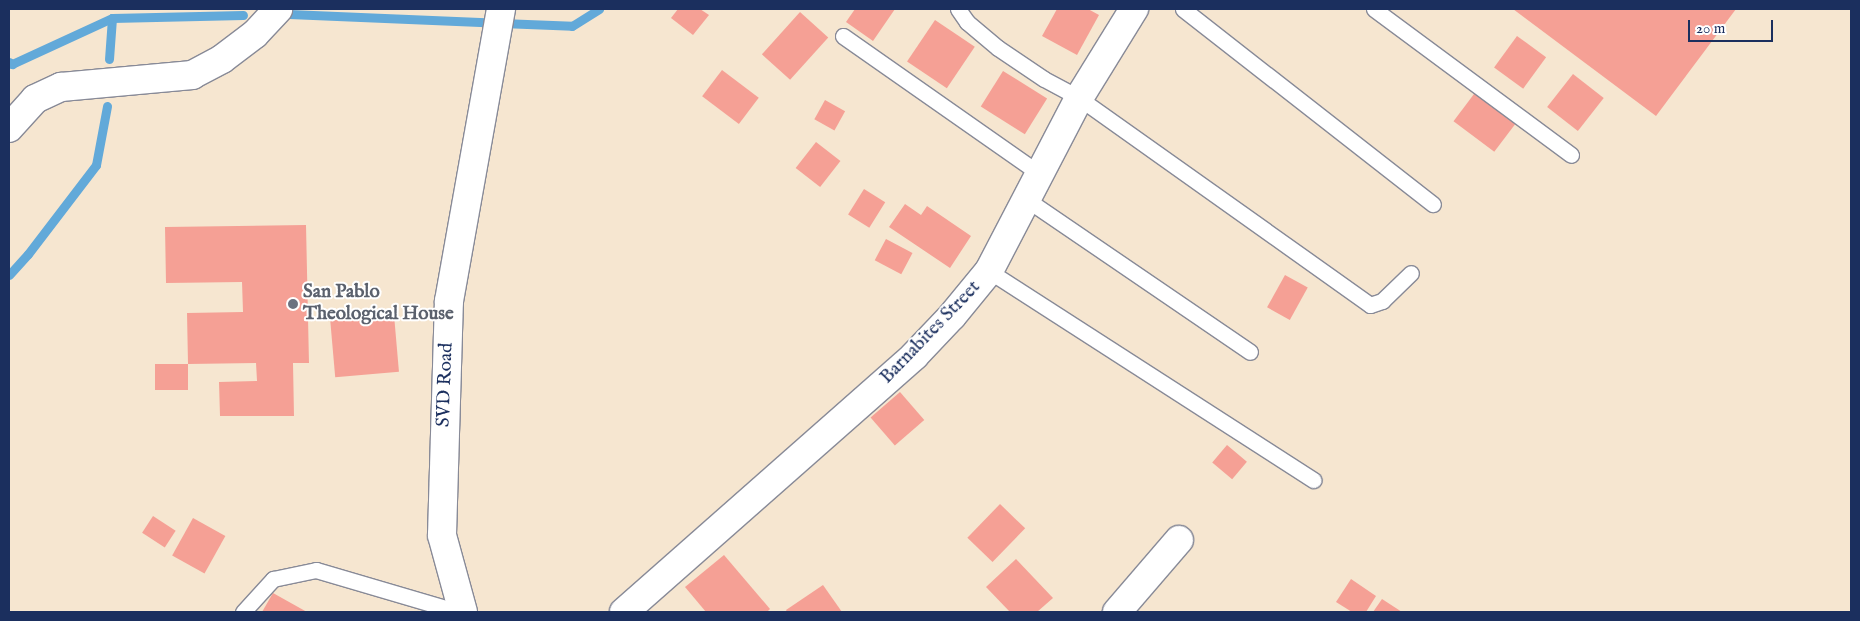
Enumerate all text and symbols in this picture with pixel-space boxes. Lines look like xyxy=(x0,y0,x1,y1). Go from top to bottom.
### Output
scale bar xyxy=(1690,10,1775,42)
text: 20 m xyxy=(1696,19,1725,38)
street label: Barnabites Street xyxy=(876,277,986,389)
place label: San Pablo Theological House xyxy=(303,282,454,326)
marker: San Pablo Theological House xyxy=(287,298,299,310)
street label: SVD Road xyxy=(433,342,459,428)

